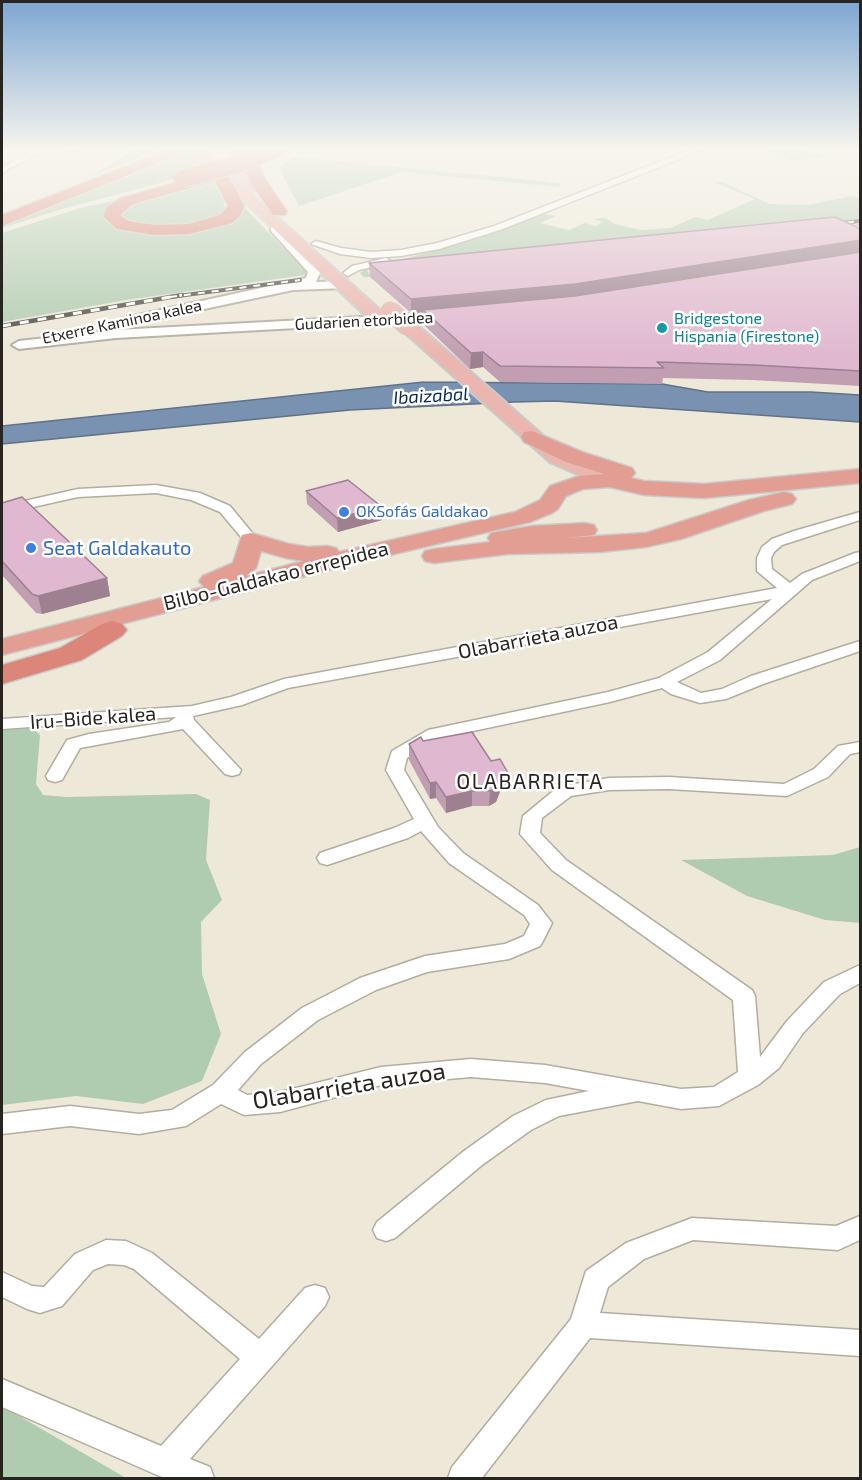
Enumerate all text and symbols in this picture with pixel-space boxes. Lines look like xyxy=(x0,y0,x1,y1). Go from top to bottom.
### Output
street label: Etxerre Kaminoa kalea xyxy=(40,296,204,348)
street label: Gudarien etorbidea xyxy=(294,308,434,334)
place label: Bridgestone Hispania (Firestone) xyxy=(674,309,819,347)
marker: Bridgestone Hispania (Firestone) xyxy=(655,321,669,335)
water label: Ibaizabal xyxy=(393,383,469,409)
place label: OKSofás Galdakao xyxy=(356,502,488,522)
marker: OKSofás Galdakao xyxy=(337,505,351,519)
place label: Seat Galdakauto xyxy=(43,536,191,560)
street label: Bilbo-Galdakao errepidea xyxy=(161,536,391,616)
marker: Seat Galdakauto xyxy=(24,541,38,555)
street label: Olabarrieta auzoa xyxy=(456,610,620,664)
street label: Iru-Bide kalea xyxy=(29,702,157,734)
district label: OLABARRIETA xyxy=(456,769,604,795)
street label: Olabarrieta auzoa xyxy=(251,1057,447,1115)

